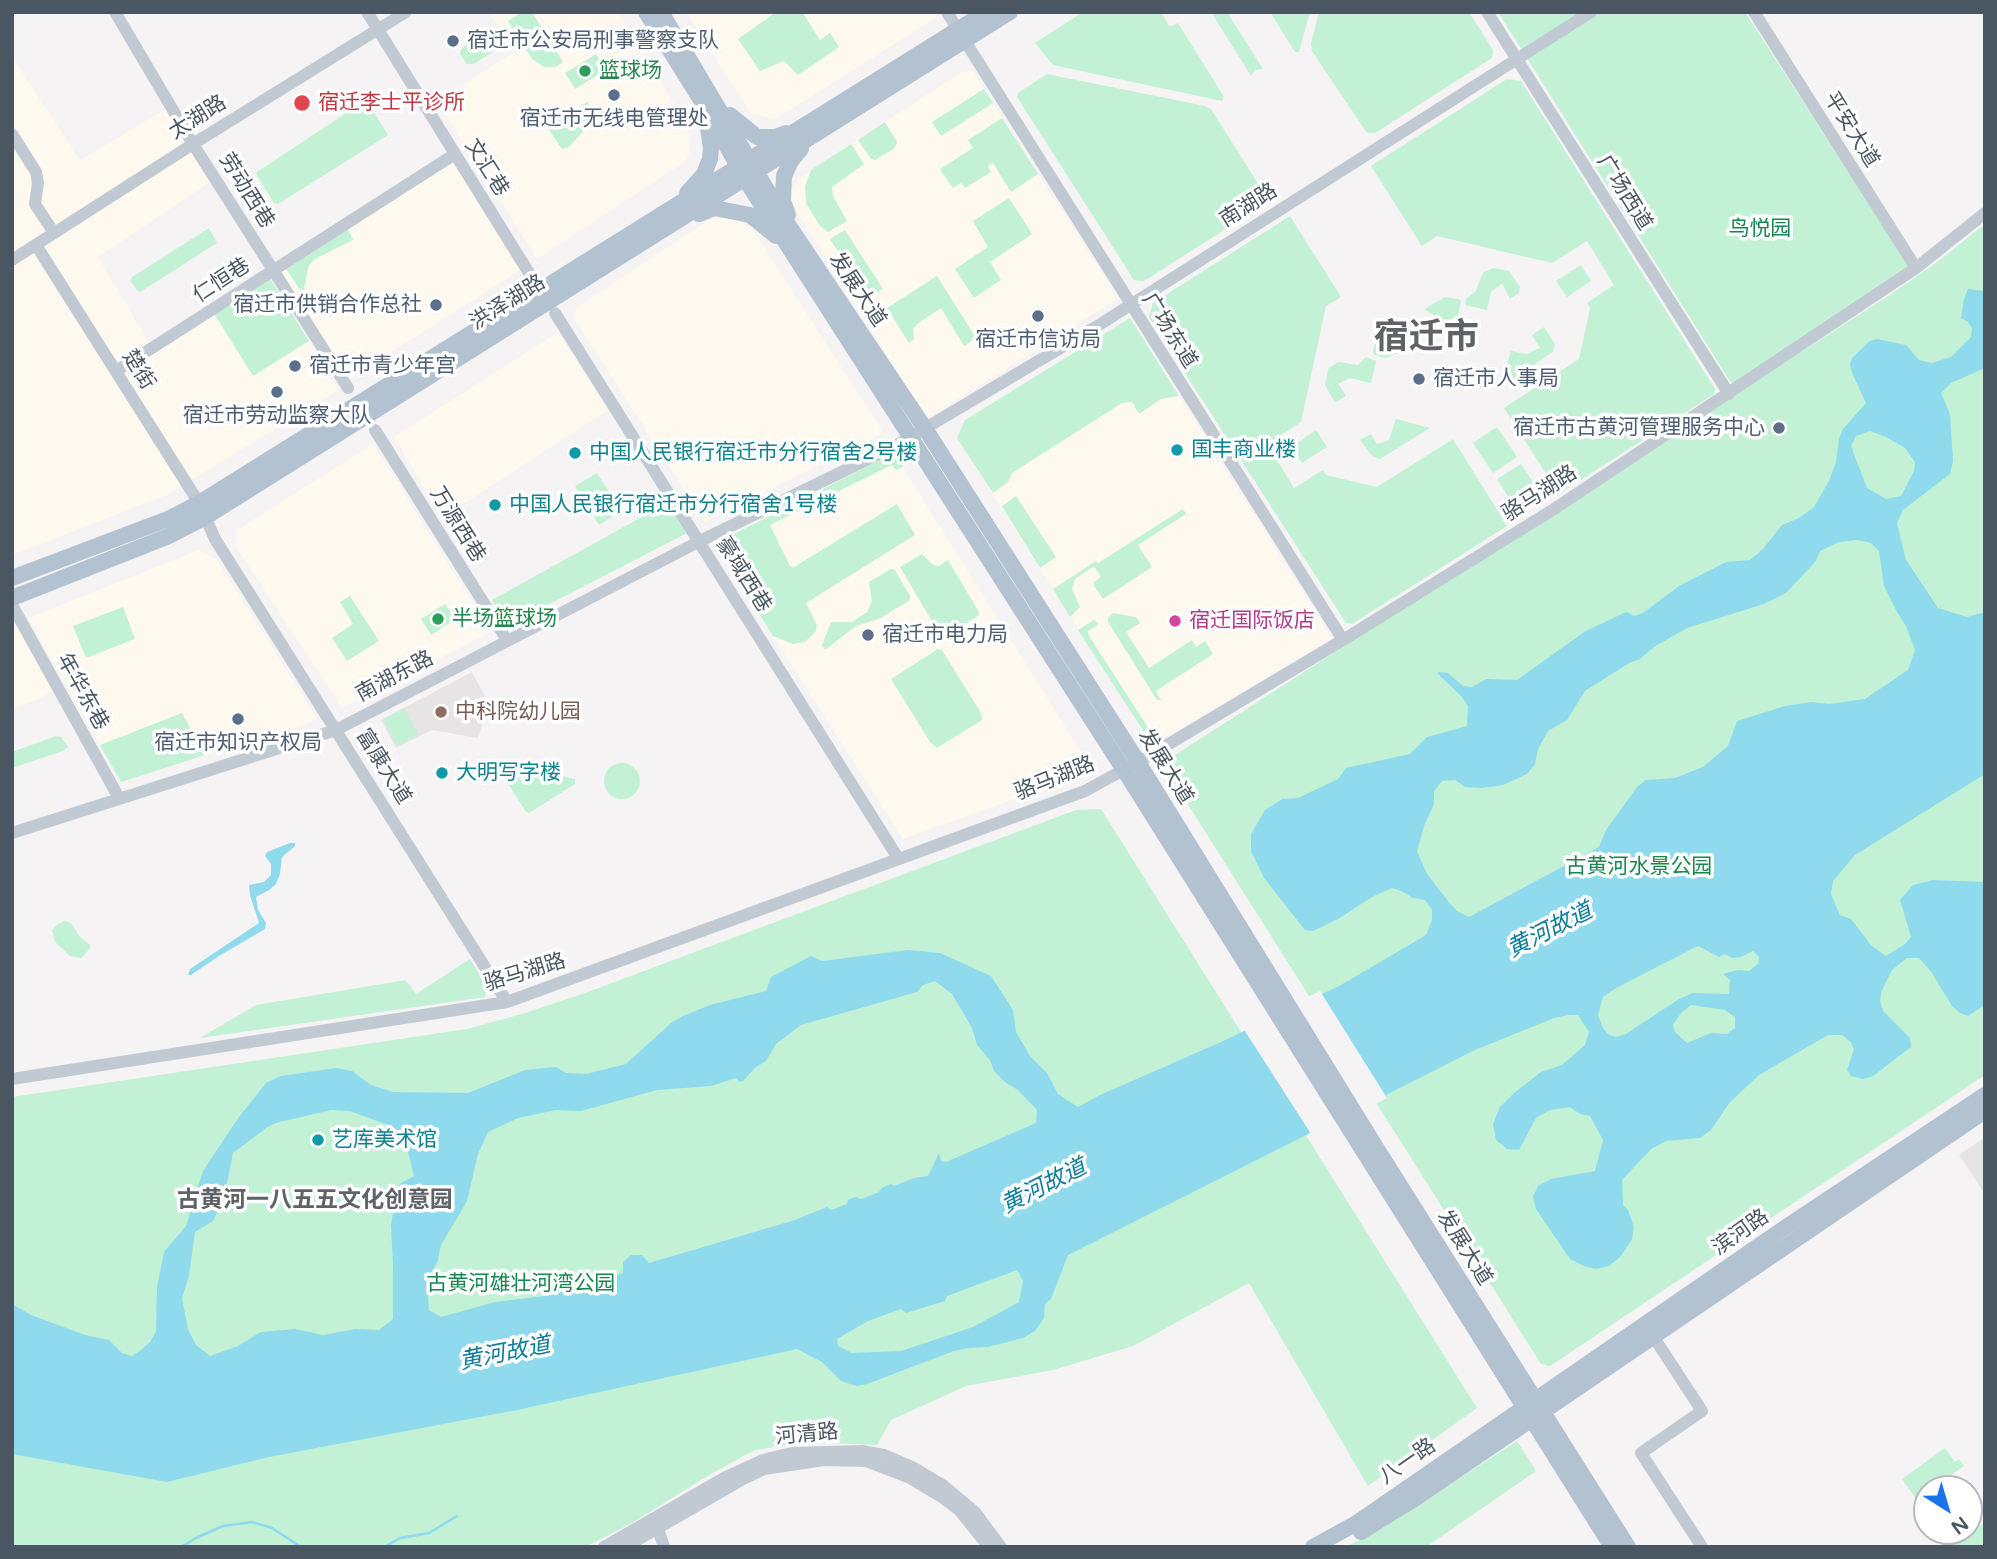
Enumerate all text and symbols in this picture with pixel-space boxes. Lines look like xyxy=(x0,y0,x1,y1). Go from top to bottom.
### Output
place label: 宿迁市公安局刑事警察支队 xyxy=(467,28,719,54)
marker: 宿迁市公安局刑事警察支队 xyxy=(445,33,461,49)
place label: 篮球场 xyxy=(599,58,662,84)
marker: 篮球场 xyxy=(577,63,593,79)
marker: 宿迁市无线电管理处 xyxy=(606,87,622,103)
street label: 平安大道 xyxy=(1818,88,1884,172)
place label: 宿迁李士平诊所 xyxy=(318,90,465,116)
street label: 太湖路 xyxy=(165,91,231,145)
marker: 宿迁李士平诊所 xyxy=(292,93,312,113)
place label: 宿迁市无线电管理处 xyxy=(520,106,708,132)
street label: 文汇巷 xyxy=(459,135,513,201)
street label: 劳动西巷 xyxy=(213,149,279,233)
street label: 广场西道 xyxy=(1591,151,1657,235)
street label: 南湖路 xyxy=(1216,179,1282,233)
park label: 鸟悦园 xyxy=(1729,216,1791,242)
street label: 发展大道 xyxy=(823,248,891,332)
street label: 仁恒巷 xyxy=(189,253,255,309)
street label: 洪泽湖路 xyxy=(466,270,550,336)
street label: 广场东道 xyxy=(1136,289,1202,373)
place label: 宿迁市供销合作总社 xyxy=(233,292,422,318)
marker: 宿迁市供销合作总社 xyxy=(428,297,444,313)
marker: 宿迁市信访局 xyxy=(1030,308,1046,324)
district label: 宿迁市 xyxy=(1374,318,1478,360)
place label: 宿迁市信访局 xyxy=(975,327,1101,353)
street label: 楚街 xyxy=(116,346,160,394)
place label: 宿迁市青少年宫 xyxy=(309,353,456,379)
marker: 宿迁市青少年宫 xyxy=(287,358,303,374)
place label: 宿迁市人事局 xyxy=(1433,366,1559,392)
marker: 宿迁市人事局 xyxy=(1411,371,1427,387)
marker: 宿迁市劳动监察大队 xyxy=(269,384,285,400)
place label: 宿迁市劳动监察大队 xyxy=(183,403,371,429)
place label: 宿迁市古黄河管理服务中心 xyxy=(1513,415,1765,441)
marker: 宿迁市古黄河管理服务中心 xyxy=(1771,420,1787,436)
place label: 国丰商业楼 xyxy=(1191,437,1296,463)
place label: 中国人民银行宿迁市分行宿舍2号楼 xyxy=(589,440,917,466)
marker: 国丰商业楼 xyxy=(1169,442,1185,458)
marker: 中国人民银行宿迁市分行宿舍2号楼 xyxy=(567,445,583,461)
street label: 骆马湖路 xyxy=(1498,461,1582,527)
street label: 万源西巷 xyxy=(424,483,490,567)
place label: 中国人民银行宿迁市分行宿舍1号楼 xyxy=(509,492,837,518)
marker: 中国人民银行宿迁市分行宿舍1号楼 xyxy=(487,497,503,513)
street label: 豪域西巷 xyxy=(710,533,776,617)
place label: 半场篮球场 xyxy=(452,606,557,632)
place label: 宿迁国际饭店 xyxy=(1189,608,1315,634)
marker: 半场篮球场 xyxy=(430,611,446,627)
marker: 宿迁国际饭店 xyxy=(1167,613,1183,629)
place label: 宿迁市电力局 xyxy=(882,622,1008,648)
marker: 宿迁市电力局 xyxy=(860,627,876,643)
street label: 南湖东路 xyxy=(352,646,438,708)
street label: 年华东巷 xyxy=(51,649,113,735)
place label: 中科院幼儿园 xyxy=(455,699,581,725)
marker: 中科院幼儿园 xyxy=(433,704,449,720)
marker: 宿迁市知识产权局 xyxy=(230,711,246,727)
street label: 富康大道 xyxy=(350,725,416,809)
street label: 发展大道 xyxy=(1132,725,1198,809)
place label: 宿迁市知识产权局 xyxy=(154,730,322,756)
street label: 骆马湖路 xyxy=(1011,752,1099,806)
place label: 大明写字楼 xyxy=(456,760,561,786)
marker: 大明写字楼 xyxy=(434,765,450,781)
park label: 古黄河水景公园 xyxy=(1566,854,1712,880)
water label: 黄河故道 xyxy=(1503,898,1597,964)
street label: 骆马湖路 xyxy=(481,949,569,997)
place label: 艺库美术馆 xyxy=(332,1127,437,1153)
marker: 艺库美术馆 xyxy=(310,1132,326,1148)
water label: 黄河故道 xyxy=(997,1154,1091,1220)
district label: 古黄河一八五五文化创意园 xyxy=(177,1187,453,1215)
street label: 滨河路 xyxy=(1708,1205,1774,1261)
street label: 发展大道 xyxy=(1431,1206,1497,1290)
park label: 古黄河雄壮河湾公园 xyxy=(427,1271,615,1297)
water label: 黄河故道 xyxy=(457,1332,553,1376)
street label: 河清路 xyxy=(775,1420,839,1450)
street label: 八一路 xyxy=(1375,1434,1441,1490)
north arrow xyxy=(1913,1475,1983,1545)
text: N xyxy=(1947,1512,1972,1539)

